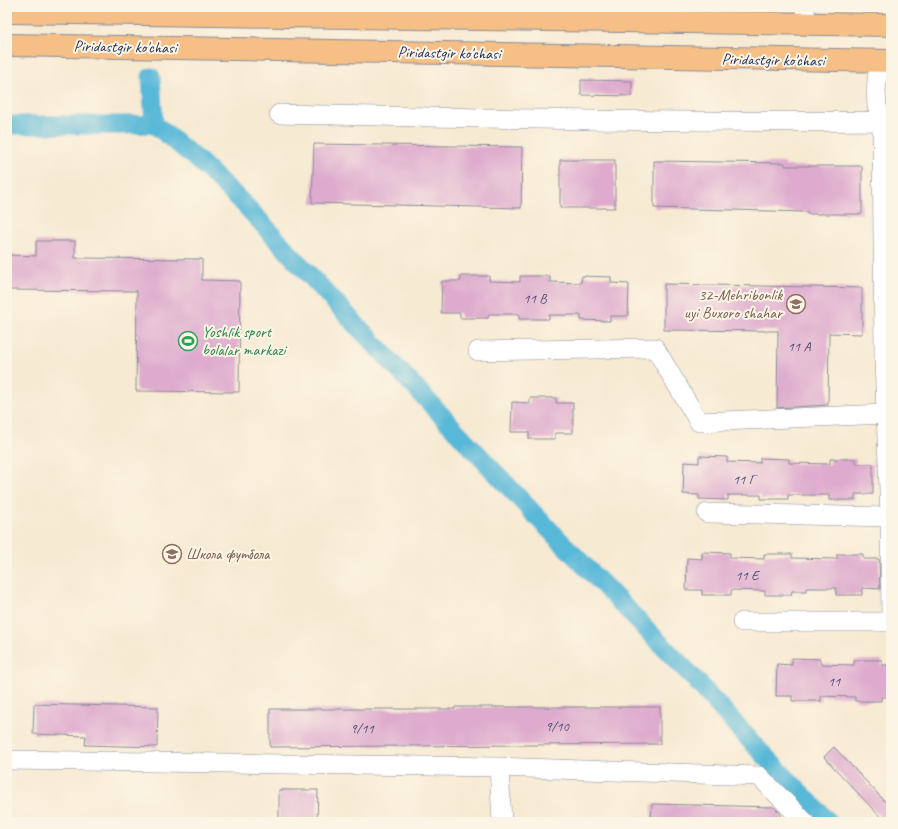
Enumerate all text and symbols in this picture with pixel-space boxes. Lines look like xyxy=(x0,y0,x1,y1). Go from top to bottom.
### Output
street label: Piridastgir ko'chasi xyxy=(73,36,179,58)
street label: Piridastgir ko'chasi xyxy=(397,42,503,64)
street label: Piridastgir ko'chasi xyxy=(721,49,827,71)
place label: 32-Mehribonlik uyi Buxoro shahar xyxy=(684,285,784,323)
house number: 11 B xyxy=(523,290,548,307)
school or university icon: 32-Mehribonlik uyi Buxoro shahar xyxy=(785,293,807,315)
place label: Yoshlik sport bolalar markazi xyxy=(202,322,287,360)
sports icon: Yoshlik sport bolalar markazi xyxy=(177,330,199,352)
house number: 11 A xyxy=(787,338,811,355)
house number: 11 Г xyxy=(733,471,759,488)
school or university icon: Школа футбола xyxy=(161,543,183,565)
place label: Школа футбола xyxy=(186,544,271,564)
house number: 11 E xyxy=(735,567,760,584)
house number: 11 xyxy=(828,673,841,690)
house number: 9/10 xyxy=(545,718,570,735)
house number: 9/11 xyxy=(350,720,374,737)

